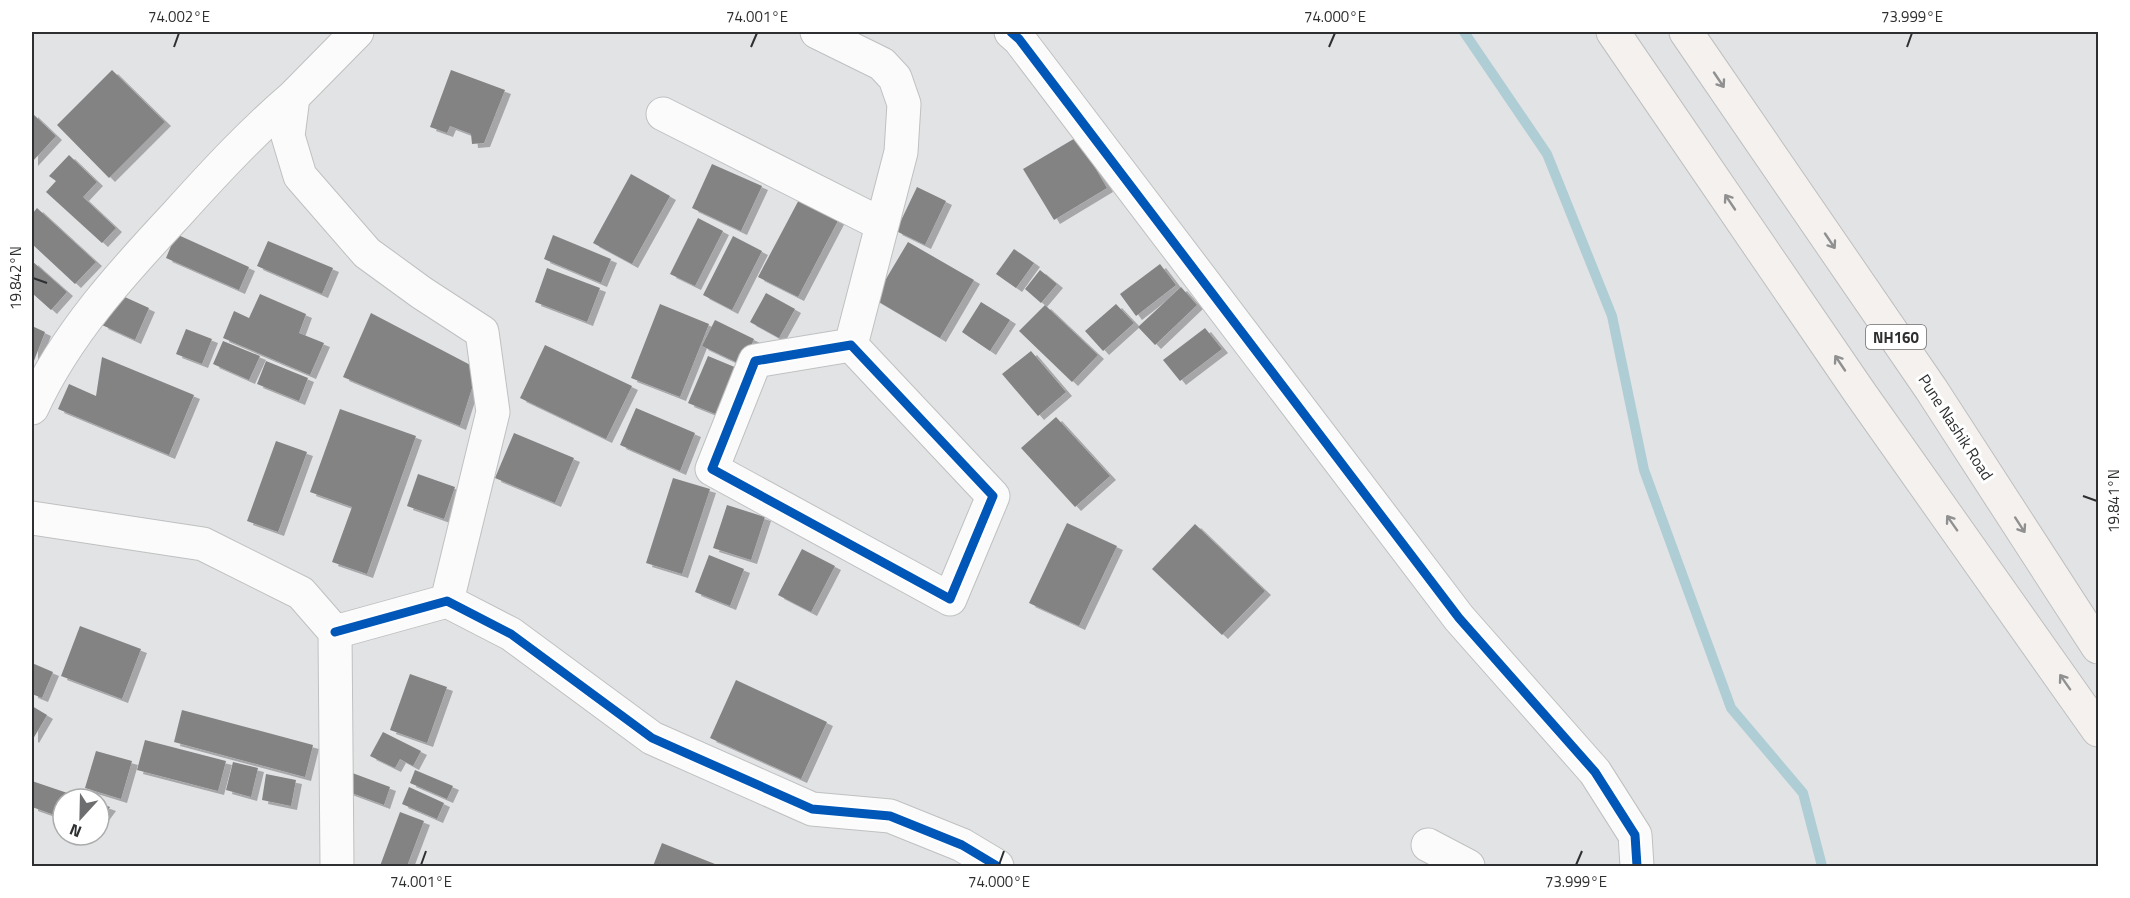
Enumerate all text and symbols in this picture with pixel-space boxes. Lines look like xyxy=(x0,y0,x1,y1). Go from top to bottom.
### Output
text: 74.002°E xyxy=(148,5,210,28)
text: 74.001°E xyxy=(726,5,788,28)
text: 74.000°E xyxy=(1304,5,1366,28)
text: 73.999°E xyxy=(1881,5,1943,28)
one-way arrow xyxy=(1713,71,1726,88)
one-way arrow xyxy=(1724,194,1736,211)
one-way arrow xyxy=(1824,232,1836,248)
text: 19.842°N xyxy=(4,246,27,310)
road number: NH160 xyxy=(1866,325,1926,349)
one-way arrow xyxy=(1834,356,1846,372)
street label: Pune Nashik Road xyxy=(1913,369,1999,485)
text: 19.841°N xyxy=(2102,469,2125,533)
one-way arrow xyxy=(1946,515,1958,531)
one-way arrow xyxy=(2014,516,2026,533)
one-way arrow xyxy=(2059,674,2071,690)
north arrow xyxy=(51,787,111,847)
text: N xyxy=(66,818,85,844)
text: 74.001°E xyxy=(390,870,452,893)
text: 74.000°E xyxy=(968,870,1030,893)
text: 73.999°E xyxy=(1545,870,1607,893)

